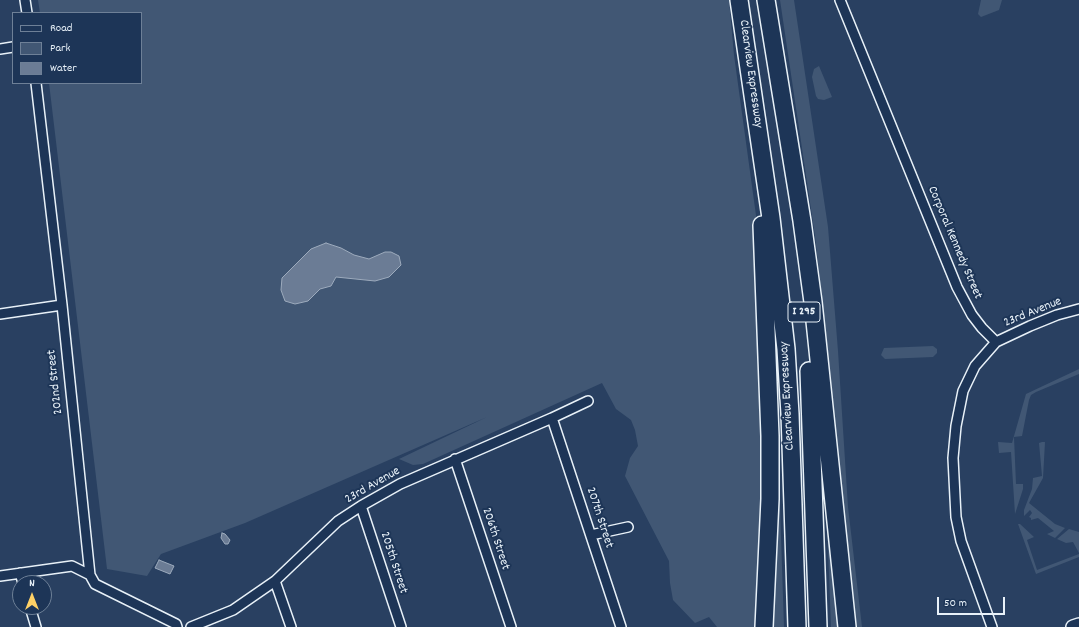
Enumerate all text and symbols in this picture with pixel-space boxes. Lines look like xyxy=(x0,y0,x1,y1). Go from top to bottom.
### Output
legend xyxy=(12,12,142,84)
street label: Clearview Expressway xyxy=(735,19,765,129)
text: Road xyxy=(50,20,72,37)
text: Park xyxy=(50,40,70,57)
text: Water xyxy=(50,60,77,77)
street label: Corporal Kennedy Street xyxy=(923,184,985,302)
street label: 23rd Avenue xyxy=(1002,294,1064,332)
road number: I 295 xyxy=(788,302,820,322)
street label: Clearview Expressway xyxy=(777,341,799,451)
street label: 202nd Street xyxy=(45,349,67,415)
street label: 23rd Avenue xyxy=(343,464,403,508)
street label: 207th Street xyxy=(582,486,616,550)
street label: 206th Street xyxy=(478,506,512,572)
street label: 205th Street xyxy=(376,530,410,596)
north arrow xyxy=(12,575,52,615)
text: N xyxy=(29,576,35,592)
scale bar xyxy=(939,589,1007,615)
text: 50 m xyxy=(944,595,967,612)

